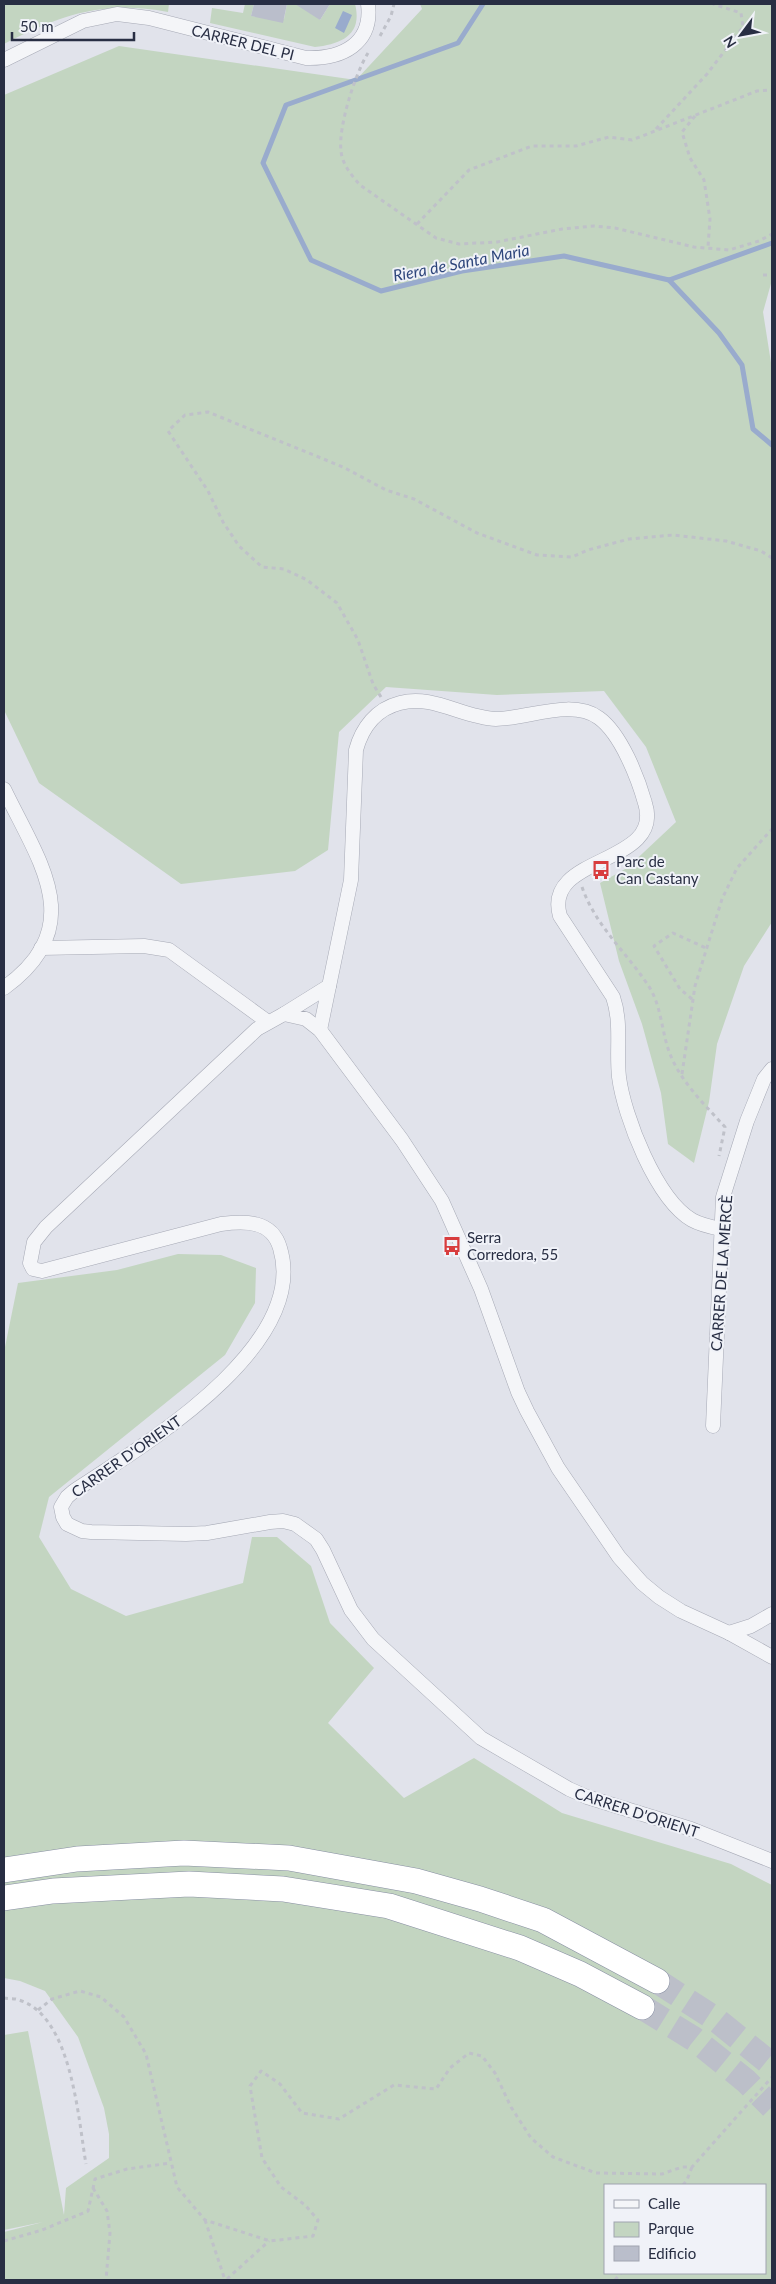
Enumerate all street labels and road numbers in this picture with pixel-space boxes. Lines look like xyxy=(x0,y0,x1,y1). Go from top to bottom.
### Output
street label: CARRER DEL PI xyxy=(190,21,296,63)
street label: CARRER DE LA MERCÈ xyxy=(707,1194,735,1352)
street label: CARRER D'ORIENT xyxy=(68,1411,184,1501)
street label: CARRER D'ORIENT xyxy=(572,1783,702,1841)

